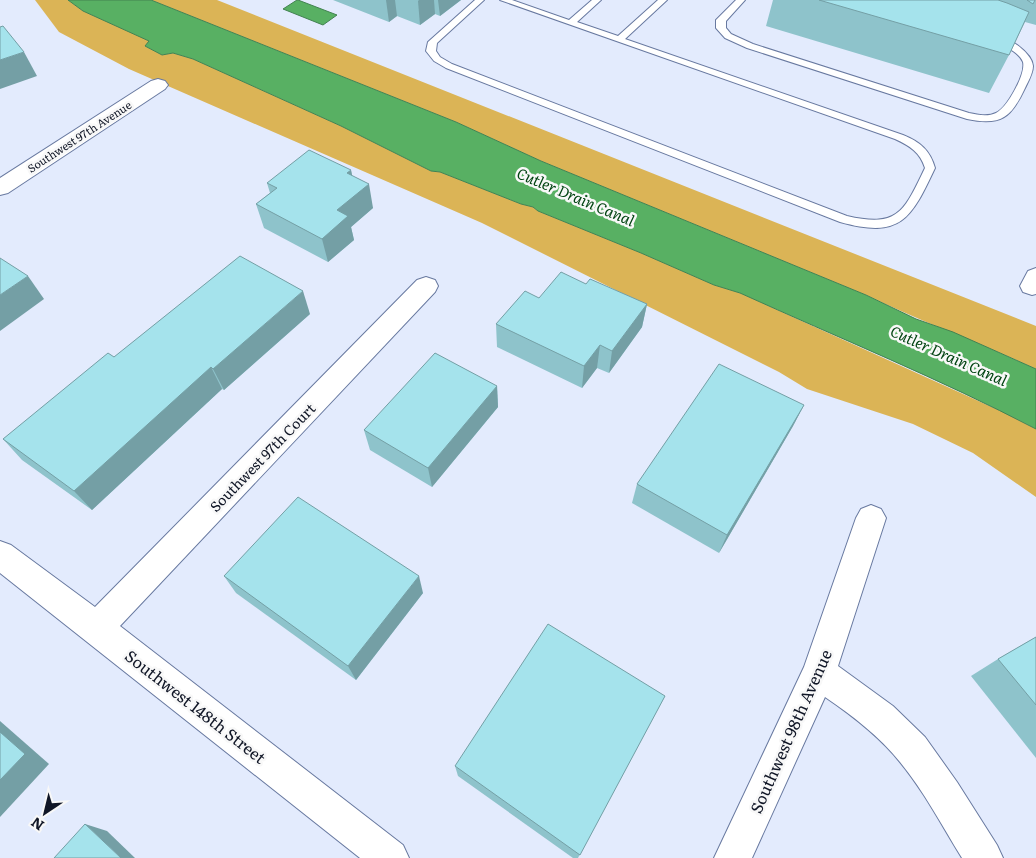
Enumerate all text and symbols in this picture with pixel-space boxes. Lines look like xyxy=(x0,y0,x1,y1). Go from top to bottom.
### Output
street label: Southwest 97th Avenue xyxy=(24,96,134,176)
water label: Cutler Drain Canal xyxy=(514,161,639,231)
water label: Cutler Drain Canal xyxy=(887,319,1012,391)
street label: Southwest 97th Court xyxy=(205,398,319,516)
street label: Southwest 148th Street xyxy=(120,643,272,769)
street label: Southwest 98th Avenue xyxy=(743,645,837,817)
north arrow xyxy=(20,788,70,838)
text: N xyxy=(26,813,48,836)

